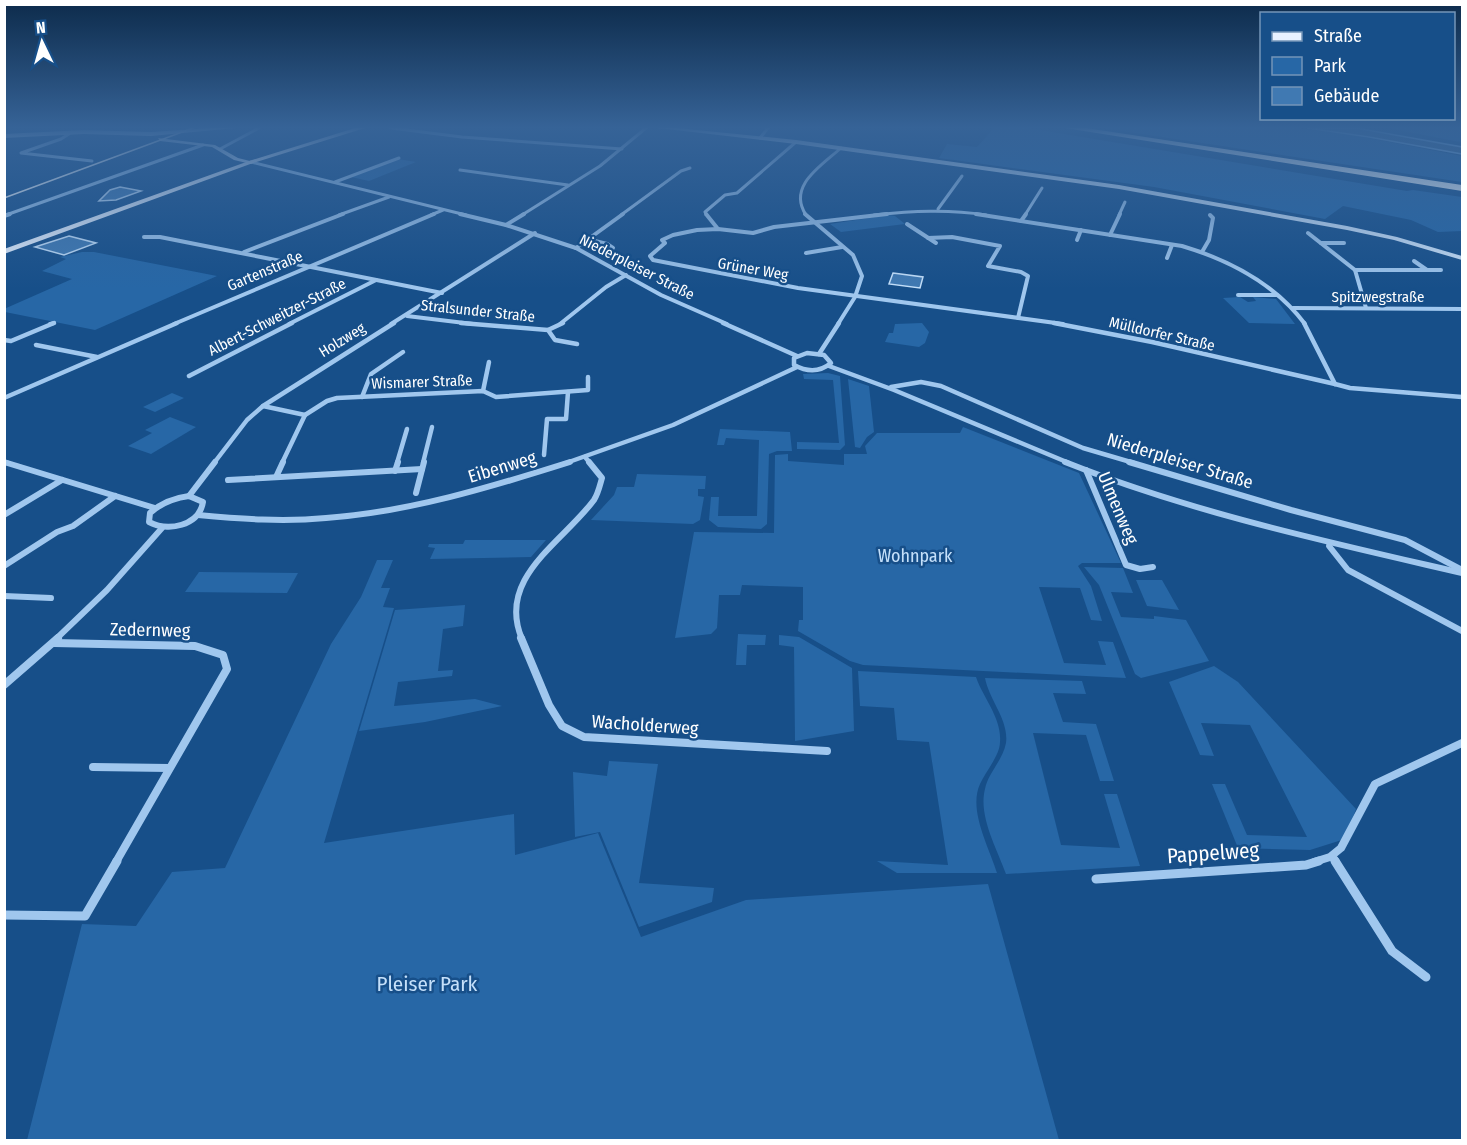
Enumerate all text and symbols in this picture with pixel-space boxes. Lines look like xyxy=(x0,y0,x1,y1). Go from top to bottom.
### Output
north arrow xyxy=(12,12,72,72)
legend xyxy=(1260,12,1455,120)
text: N xyxy=(35,18,46,37)
text: Straße xyxy=(1314,25,1362,47)
text: Park xyxy=(1314,55,1347,77)
text: Gebäude xyxy=(1314,85,1380,107)
street label: Niederpleiser Straße xyxy=(577,230,697,304)
street label: Gartenstraße xyxy=(225,247,305,295)
street label: Grüner Weg xyxy=(716,254,790,284)
street label: Albert-Schweitzer-Straße xyxy=(205,274,349,360)
street label: Spitzwegstraße xyxy=(1331,288,1425,306)
street label: Stralsunder Straße xyxy=(420,296,536,326)
street label: Mülldorfer Straße xyxy=(1107,313,1217,355)
street label: Holzweg xyxy=(315,319,369,361)
street label: Wismarer Straße xyxy=(371,371,473,393)
street label: Niederpleiser Straße xyxy=(1104,428,1256,494)
street label: Eibenweg xyxy=(465,446,539,488)
street label: Ulmenweg xyxy=(1093,468,1143,548)
park label: Wohnpark xyxy=(878,545,953,567)
street label: Zedernweg xyxy=(110,618,191,642)
street label: Wacholderweg xyxy=(591,710,700,740)
street label: Pappelweg xyxy=(1166,837,1260,869)
park label: Pleiser Park xyxy=(377,971,478,997)

